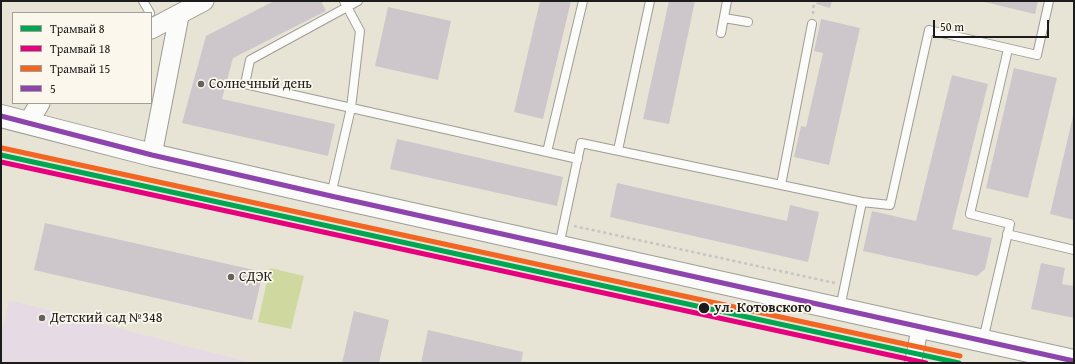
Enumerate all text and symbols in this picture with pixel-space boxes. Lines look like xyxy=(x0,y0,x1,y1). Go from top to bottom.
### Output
legend xyxy=(12,12,152,104)
scale bar xyxy=(935,12,1051,38)
text: 50 m xyxy=(940,18,964,35)
text: Трамвай 8 xyxy=(50,20,105,37)
text: Трамвай 18 xyxy=(50,40,110,57)
text: Трамвай 15 xyxy=(50,60,110,77)
place label: Солнечный день xyxy=(209,76,312,92)
marker: Солнечный день xyxy=(196,79,206,89)
text: 5 xyxy=(50,80,56,97)
place label: СДЭК xyxy=(239,269,272,285)
marker: СДЭК xyxy=(226,272,236,282)
place label: ул. Котовского xyxy=(714,300,811,316)
marker: ул. Котовского xyxy=(697,301,711,315)
place label: Детский сад №348 xyxy=(50,310,163,326)
marker: Детский сад №348 xyxy=(37,313,47,323)

